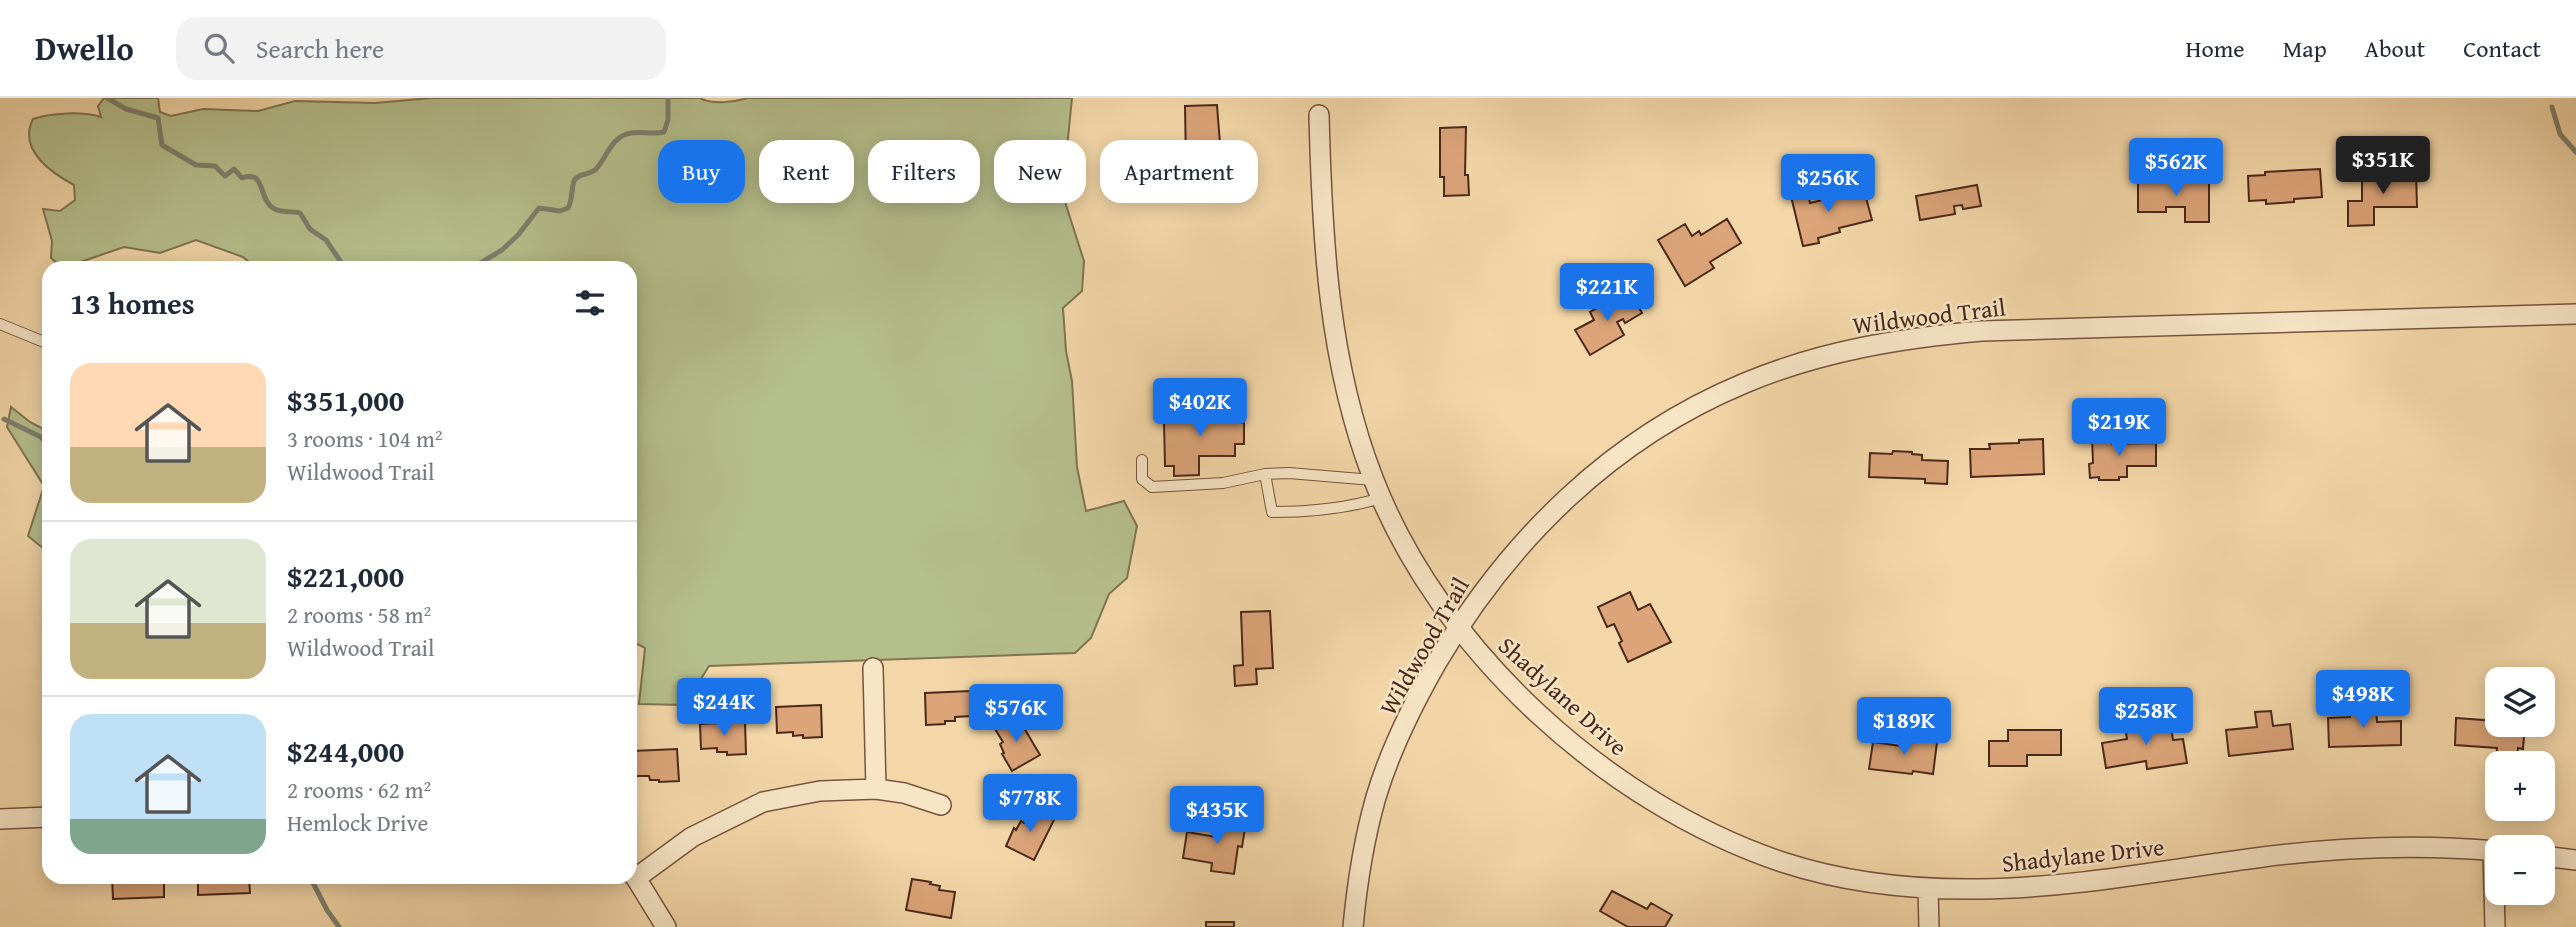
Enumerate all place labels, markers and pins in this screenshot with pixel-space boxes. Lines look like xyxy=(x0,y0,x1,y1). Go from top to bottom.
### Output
pin: $351K xyxy=(2334,136,2432,196)
pin: $562K xyxy=(2127,139,2225,198)
pin: $256K xyxy=(1779,155,1877,214)
pin: $221K xyxy=(1558,264,1656,323)
pin: $402K xyxy=(1151,378,1249,438)
pin: $219K xyxy=(2070,398,2168,458)
pin: $498K xyxy=(2314,670,2412,730)
pin: $244K xyxy=(675,678,773,738)
pin: $576K xyxy=(967,684,1065,744)
pin: $258K xyxy=(2097,688,2195,747)
pin: $189K xyxy=(1855,698,1953,757)
pin: $778K xyxy=(981,774,1079,834)
pin: $435K xyxy=(1168,786,1266,846)

